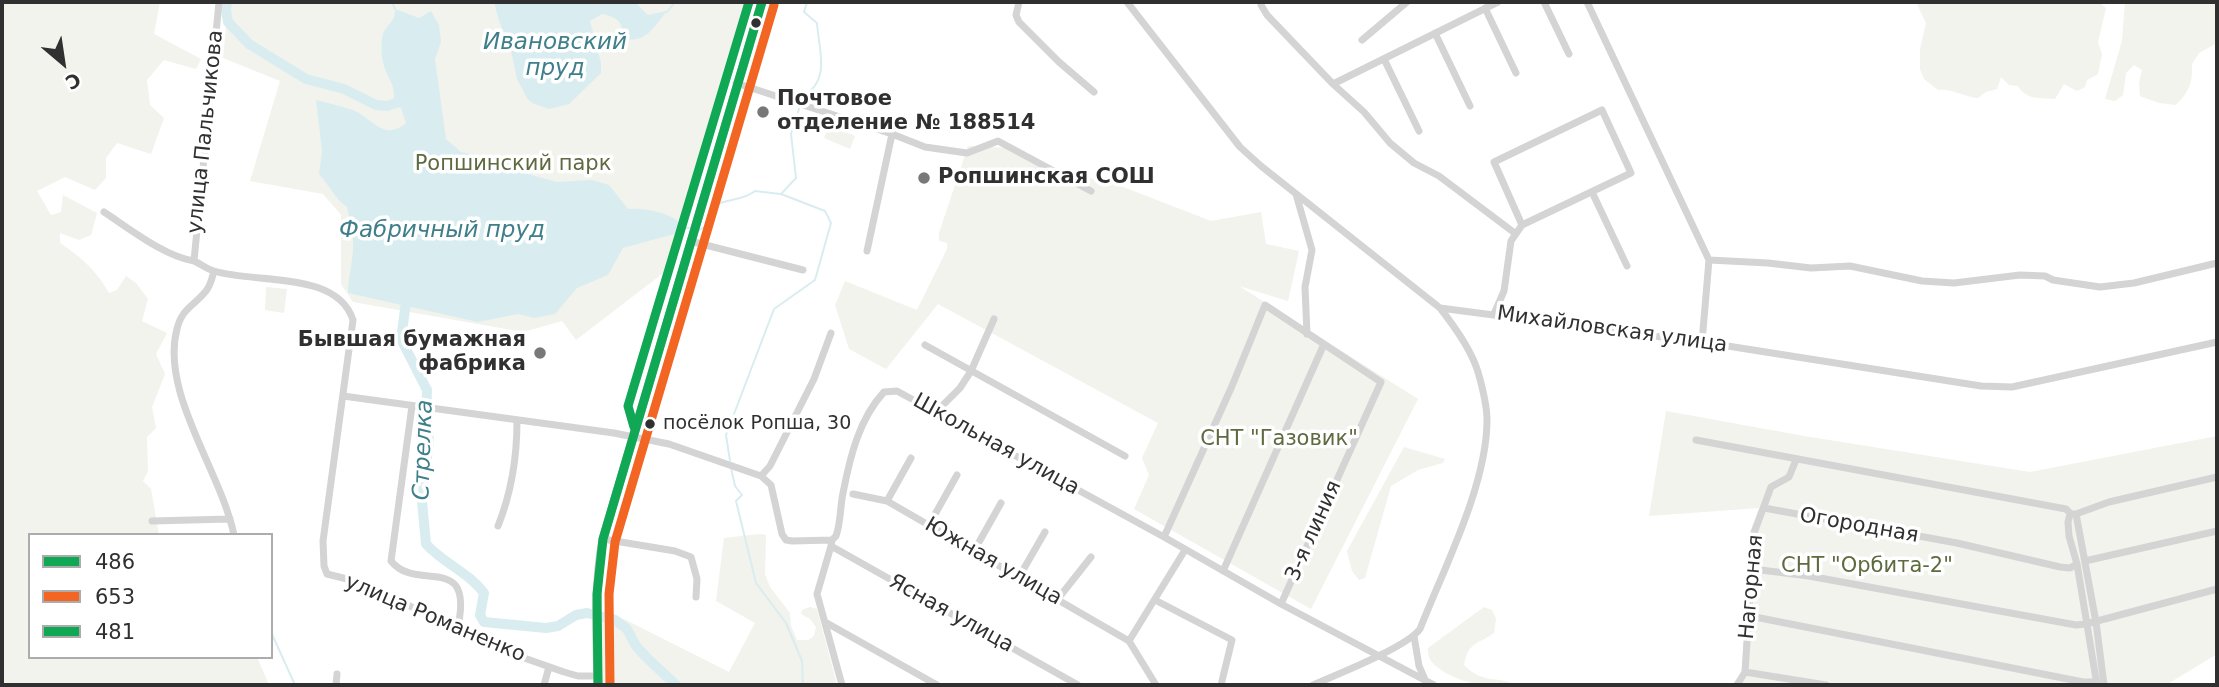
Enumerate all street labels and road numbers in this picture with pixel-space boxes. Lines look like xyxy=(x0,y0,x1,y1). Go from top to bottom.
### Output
street label: улица Пальчикова xyxy=(183,29,229,235)
street label: Михайловская улица xyxy=(1495,301,1729,359)
street label: Школьная улица xyxy=(908,389,1084,501)
street label: 3-я линия xyxy=(1281,477,1347,585)
street label: Огородная xyxy=(1798,503,1920,549)
street label: Южная улица xyxy=(920,513,1066,611)
street label: Нагорная xyxy=(1735,534,1769,640)
street label: Ясная улица xyxy=(884,569,1018,659)
street label: улица Романенко xyxy=(341,570,529,668)

